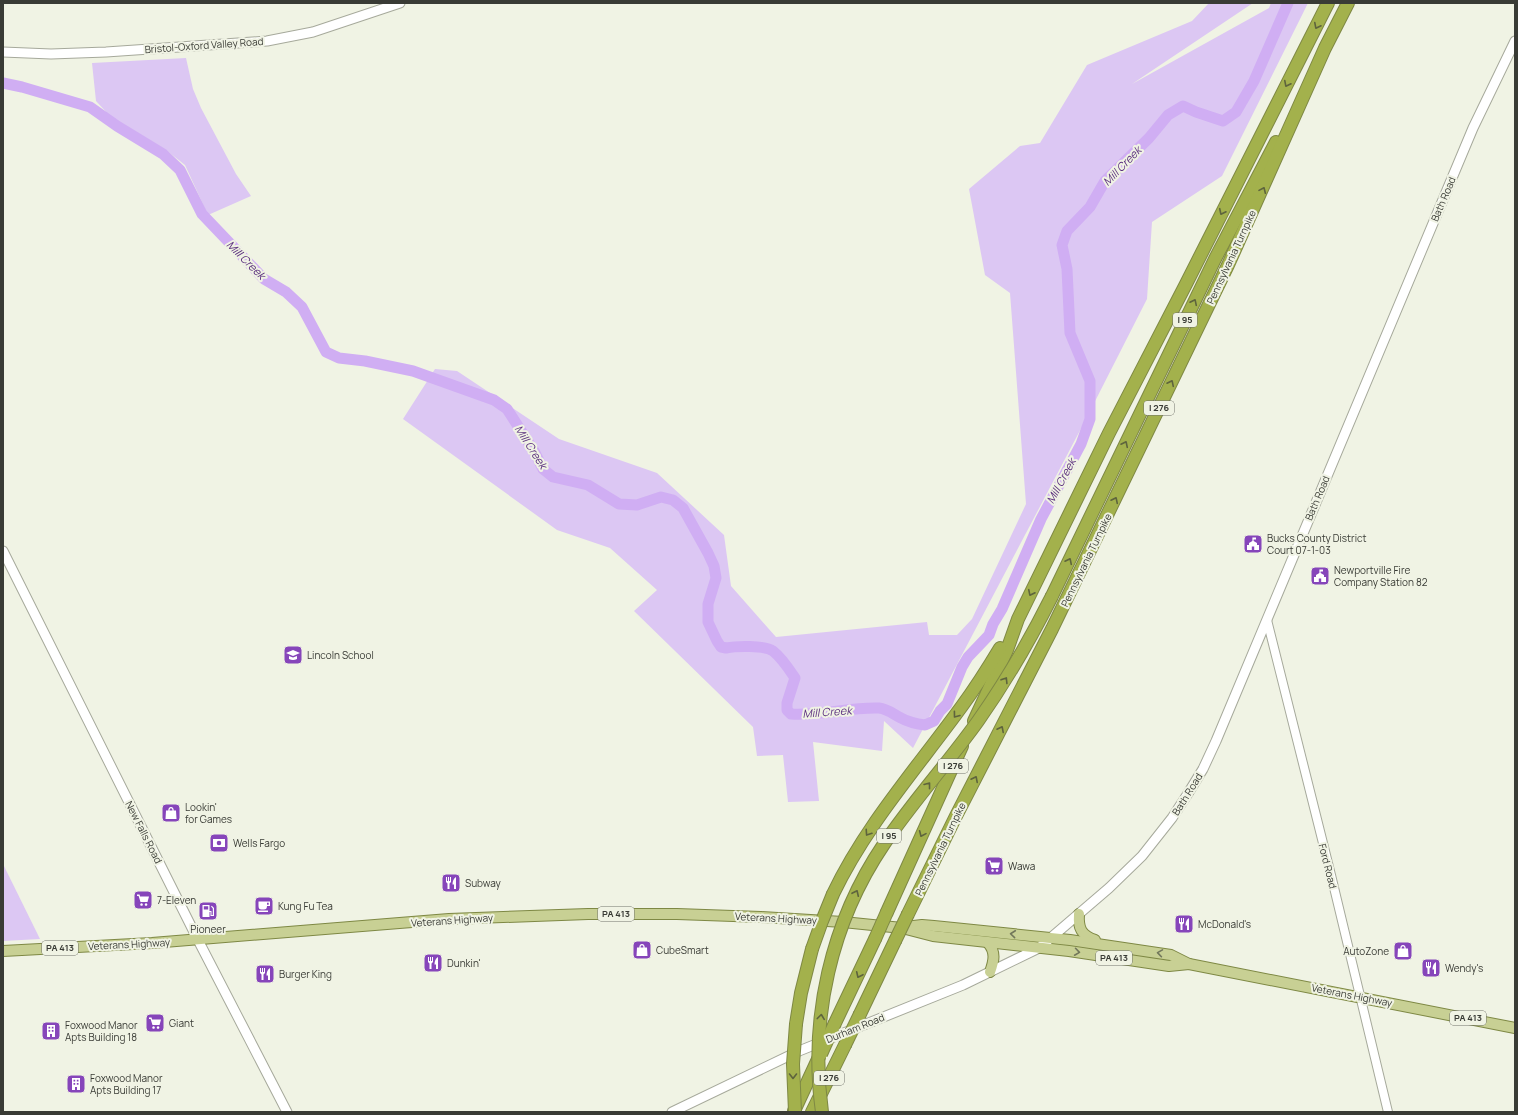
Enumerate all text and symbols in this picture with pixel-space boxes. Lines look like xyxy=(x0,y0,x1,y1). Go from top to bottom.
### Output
one-way arrow xyxy=(1314,22,1321,29)
street label: Bristol-Oxford Valley Road xyxy=(144,34,264,56)
one-way arrow xyxy=(1284,79,1292,87)
water label: Mill Creek xyxy=(1099,142,1145,189)
street label: Bath Road xyxy=(1427,174,1459,224)
one-way arrow xyxy=(1258,186,1266,193)
street label: Pennsylvania Turnpike xyxy=(1203,208,1259,306)
one-way arrow xyxy=(1219,208,1227,215)
water label: Mill Creek xyxy=(224,237,270,283)
one-way arrow xyxy=(1189,298,1197,306)
road number: I 95 xyxy=(1173,313,1197,327)
one-way arrow xyxy=(1166,380,1174,387)
road number: I 276 xyxy=(1144,401,1174,415)
water label: Mill Creek xyxy=(512,422,552,473)
one-way arrow xyxy=(1120,441,1128,448)
water label: Mill Creek xyxy=(1042,454,1079,506)
street label: Bath Road xyxy=(1301,473,1333,523)
one-way arrow xyxy=(1110,497,1118,504)
street label: Pennsylvania Turnpike xyxy=(1057,511,1115,609)
place label: Bucks County District Court 07-1-03 xyxy=(1267,531,1367,557)
public building icon: Bucks County District Court 07-1-03 xyxy=(1242,533,1264,555)
one-way arrow xyxy=(1064,558,1072,565)
place label: Newportville Fire Company Station 82 xyxy=(1334,563,1428,589)
public building icon: Newportville Fire Company Station 82 xyxy=(1309,565,1331,587)
one-way arrow xyxy=(1028,589,1036,597)
school or university icon: Lincoln School xyxy=(282,644,304,666)
place label: Lincoln School xyxy=(307,648,374,662)
one-way arrow xyxy=(1000,677,1008,684)
water label: Mill Creek xyxy=(802,702,854,721)
one-way arrow xyxy=(953,711,960,718)
one-way arrow xyxy=(996,726,1003,734)
road number: I 276 xyxy=(938,759,968,773)
street label: Bath Road xyxy=(1169,770,1206,818)
one-way arrow xyxy=(970,776,978,783)
one-way arrow xyxy=(924,783,931,790)
street label: New Falls Road xyxy=(122,798,166,866)
place label: Lookin' for Games xyxy=(185,800,232,826)
street label: Pennsylvania Turnpike xyxy=(911,800,969,898)
shop icon: Lookin' for Games xyxy=(160,802,182,824)
one-way arrow xyxy=(865,829,872,836)
road number: I 95 xyxy=(877,829,901,843)
one-way arrow xyxy=(919,830,927,837)
bank icon: Wells Fargo xyxy=(208,832,230,854)
place label: Wells Fargo xyxy=(233,836,285,850)
street label: Ford Road xyxy=(1316,842,1340,890)
supermarket icon: Wawa xyxy=(983,855,1005,877)
place label: Wawa xyxy=(1008,859,1035,873)
restaurant icon: Subway xyxy=(440,872,462,894)
place label: Subway xyxy=(465,876,501,890)
supermarket icon: 7-Eleven xyxy=(132,889,154,911)
one-way arrow xyxy=(851,890,859,897)
place label: 7-Eleven xyxy=(157,893,196,907)
cafe icon: Kung Fu Tea xyxy=(253,895,275,917)
place label: Kung Fu Tea xyxy=(278,899,333,913)
fuel station icon: Pioneer xyxy=(197,900,219,922)
road number: PA 413 xyxy=(598,907,634,921)
street label: Veterans Highway xyxy=(735,909,818,927)
street label: Veterans Highway xyxy=(411,910,494,930)
restaurant icon: McDonald's xyxy=(1173,913,1195,935)
place label: McDonald's xyxy=(1198,917,1251,931)
place label: Pioneer xyxy=(190,922,226,936)
one-way arrow xyxy=(1010,929,1016,938)
street label: Veterans Highway xyxy=(88,935,171,953)
shop icon: CubeSmart xyxy=(631,939,653,961)
shop icon: AutoZone xyxy=(1392,940,1414,962)
road number: PA 413 xyxy=(42,941,78,955)
place label: CubeSmart xyxy=(656,943,709,957)
place label: AutoZone xyxy=(1343,944,1389,958)
one-way arrow xyxy=(1074,947,1080,956)
one-way arrow xyxy=(1157,949,1163,958)
road number: PA 413 xyxy=(1096,951,1132,965)
restaurant icon: Dunkin' xyxy=(422,952,444,974)
place label: Dunkin' xyxy=(447,956,481,970)
restaurant icon: Wendy's xyxy=(1420,957,1442,979)
place label: Wendy's xyxy=(1445,961,1483,975)
restaurant icon: Burger King xyxy=(254,963,276,985)
place label: Burger King xyxy=(279,967,332,981)
one-way arrow xyxy=(856,970,864,978)
street label: Veterans Highway xyxy=(1310,980,1394,1010)
street label: Durham Road xyxy=(824,1010,886,1046)
road number: PA 413 xyxy=(1450,1011,1486,1025)
supermarket icon: Giant xyxy=(144,1012,166,1034)
one-way arrow xyxy=(816,1014,825,1020)
place label: Giant xyxy=(169,1016,194,1030)
place label: Foxwood Manor Apts Building 18 xyxy=(65,1018,138,1044)
building icon: Foxwood Manor Apts Building 18 xyxy=(40,1020,62,1042)
place label: Foxwood Manor Apts Building 17 xyxy=(90,1071,163,1097)
road number: I 276 xyxy=(814,1071,844,1085)
building icon: Foxwood Manor Apts Building 17 xyxy=(65,1073,87,1095)
one-way arrow xyxy=(789,1073,797,1079)

